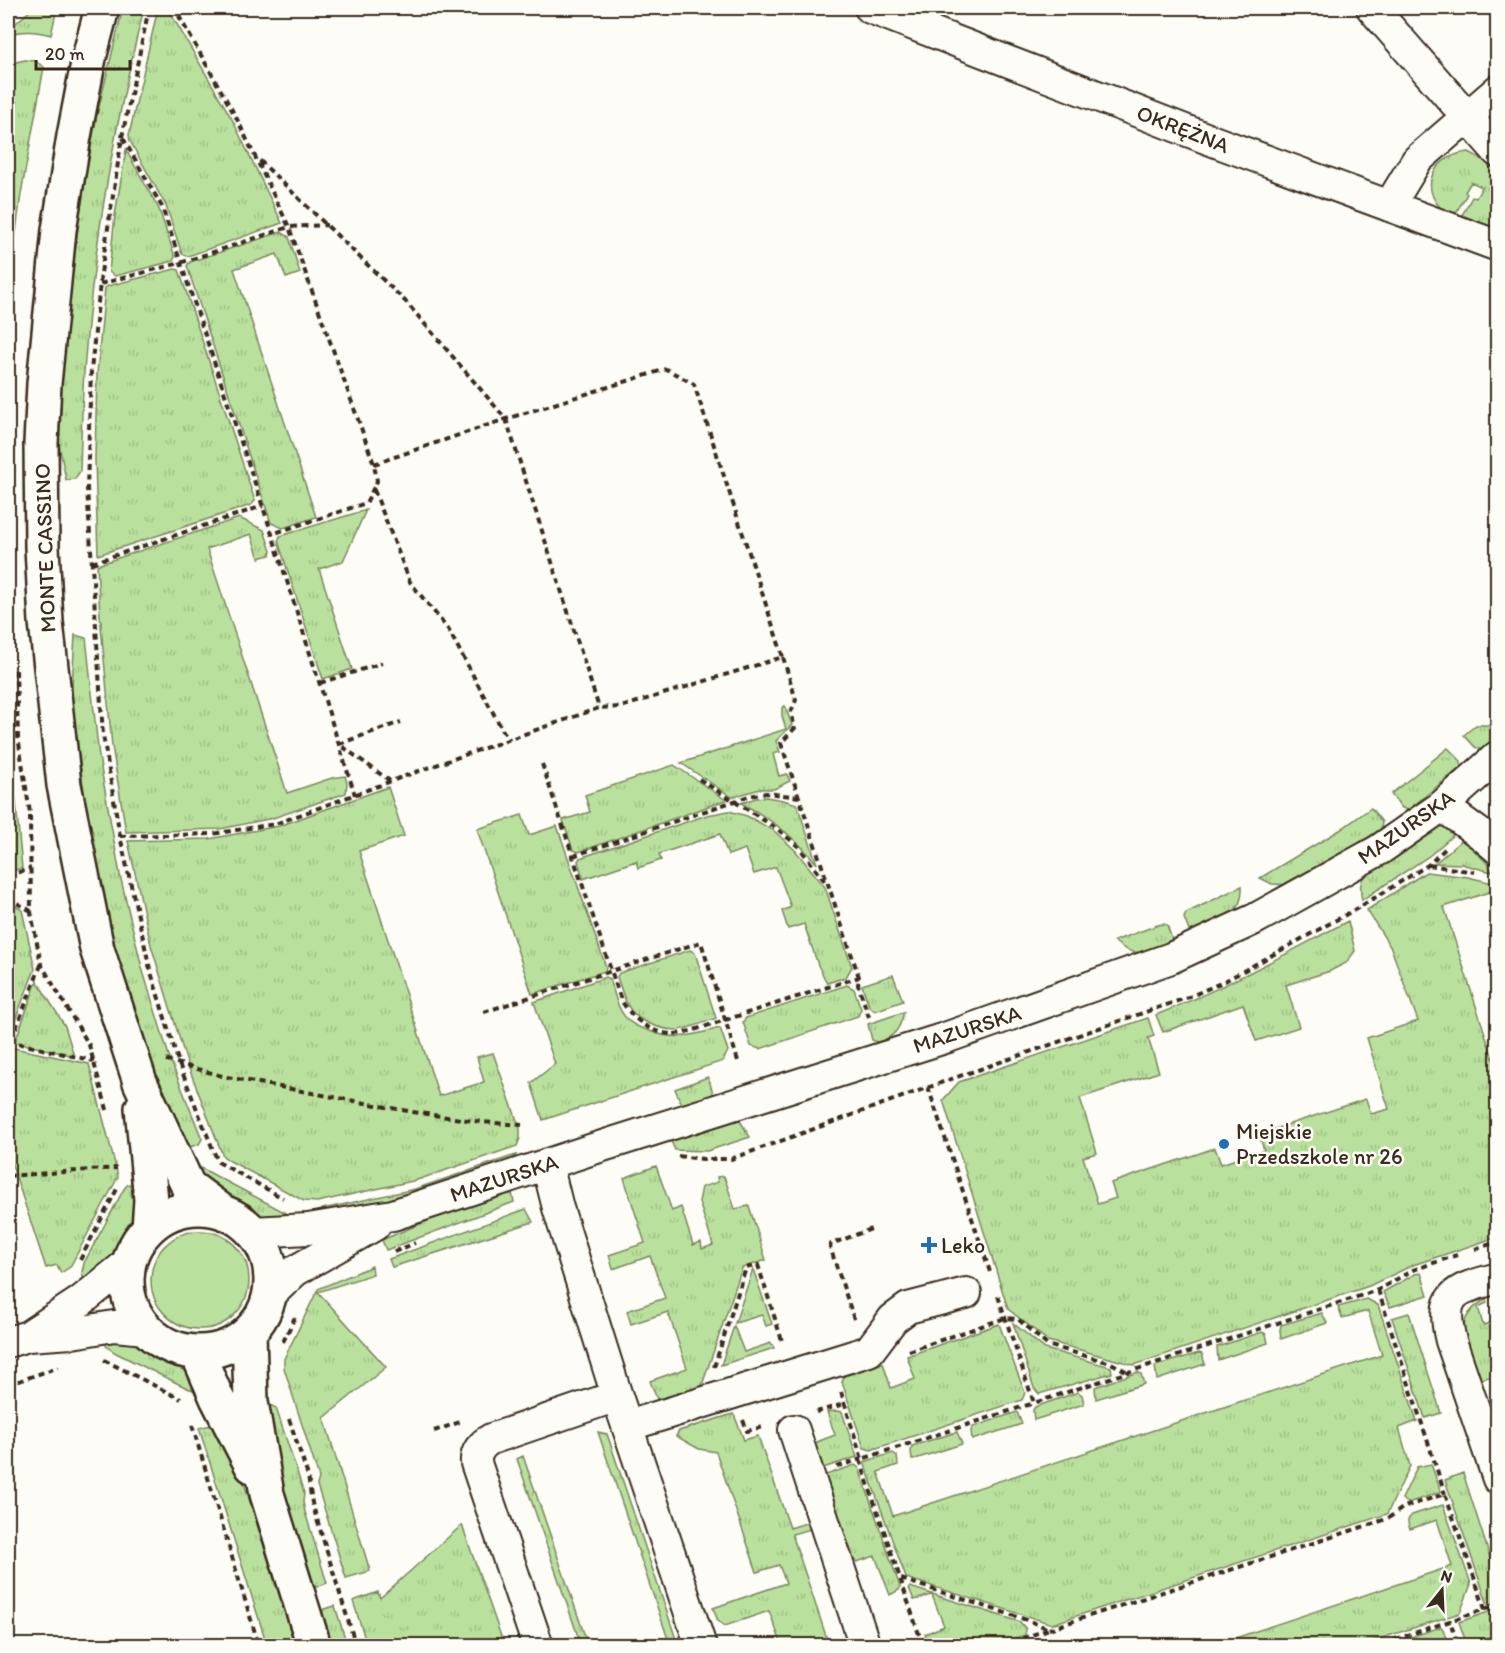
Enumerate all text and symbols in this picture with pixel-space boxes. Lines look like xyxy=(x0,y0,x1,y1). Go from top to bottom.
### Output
scale bar xyxy=(36,33,130,71)
text: 20 m xyxy=(45,43,85,65)
street label: OKRĘŻNA xyxy=(1133,99,1233,159)
street label: MONTE CASSINO xyxy=(29,463,61,633)
street label: MAZURSKA xyxy=(1352,784,1460,870)
street label: MAZURSKA xyxy=(909,999,1025,1059)
place label: Miejskie Przedszkole nr 26 xyxy=(1236,1118,1403,1170)
marker: Miejskie Przedszkole nr 26 xyxy=(1217,1137,1231,1151)
street label: MAZURSKA xyxy=(446,1148,562,1208)
place label: Leko xyxy=(941,1232,985,1259)
marker: Leko xyxy=(922,1238,936,1252)
north arrow xyxy=(1412,1560,1472,1620)
text: N xyxy=(1438,1566,1455,1587)

